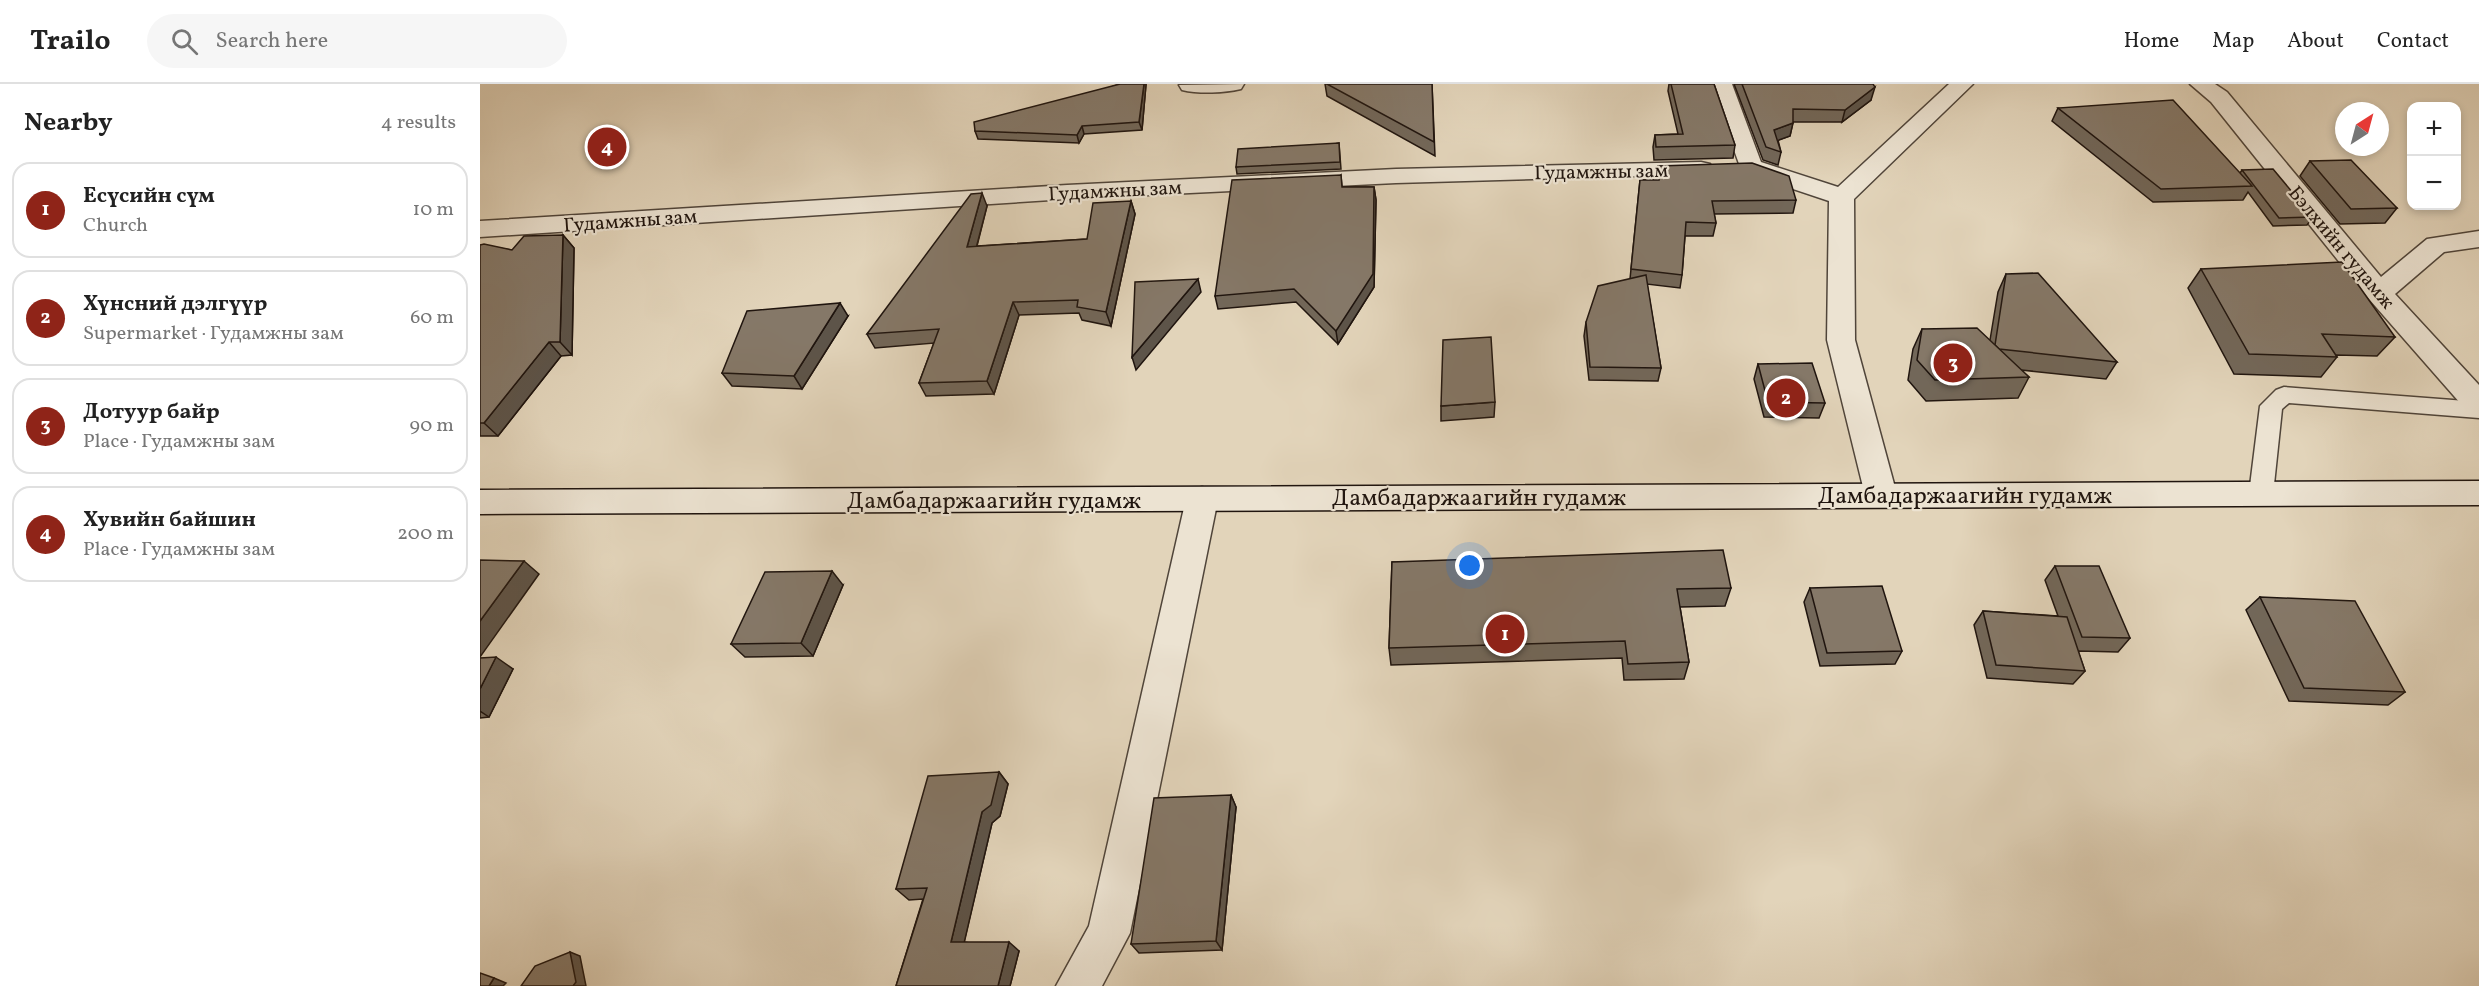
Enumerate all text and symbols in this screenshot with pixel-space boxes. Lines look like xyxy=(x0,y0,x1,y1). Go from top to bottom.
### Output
search box xyxy=(147,14,567,68)
text: Trailo xyxy=(30,22,111,61)
icon: search xyxy=(168,25,201,58)
text: Search here xyxy=(216,26,328,57)
text: Home xyxy=(2124,27,2179,56)
text: Map xyxy=(2212,27,2254,56)
text: About xyxy=(2287,27,2344,56)
text: Contact xyxy=(2377,27,2449,56)
north arrow xyxy=(2335,102,2389,156)
map controls xyxy=(2407,102,2461,210)
button: + xyxy=(2407,102,2461,156)
text: Nearby xyxy=(24,105,113,141)
text: 4 results xyxy=(381,109,456,137)
pin: 4 xyxy=(588,124,626,170)
button: − xyxy=(2407,156,2461,210)
street label: Гудамжны зам xyxy=(1534,158,1669,188)
street label: Гудамжны зам xyxy=(1047,174,1183,209)
text: Есүсийн сүм xyxy=(83,181,215,212)
street label: Бэлхийн гудамж xyxy=(2281,181,2400,316)
text: 1 xyxy=(41,196,50,224)
text: 10 m xyxy=(413,196,454,224)
street label: Гудамжны зам xyxy=(562,203,698,241)
text: Church xyxy=(83,212,148,240)
text: Хүнсний дэлгүүр xyxy=(83,289,267,320)
text: 2 xyxy=(40,304,51,332)
text: 60 m xyxy=(410,304,454,332)
text: Supermarket · Гудамжны зам xyxy=(83,320,344,348)
pin: 3 xyxy=(1934,340,1972,386)
pin: 2 xyxy=(1766,376,1806,420)
text: Дотуур байр xyxy=(83,397,220,428)
text: 3 xyxy=(40,412,51,440)
text: 90 m xyxy=(410,412,454,440)
text: Place · Гудамжны зам xyxy=(83,428,275,456)
street label: Дамбадаржаагийн гудамж xyxy=(1818,480,2112,514)
street label: Дамбадаржаагийн гудамж xyxy=(1332,482,1626,516)
street label: Дамбадаржаагийн гудамж xyxy=(847,485,1141,519)
text: Хувийн байшин xyxy=(83,505,256,536)
text: 4 xyxy=(39,520,52,548)
text: 200 m xyxy=(397,520,454,548)
text: Place · Гудамжны зам xyxy=(83,536,275,564)
your location xyxy=(1455,551,1484,580)
pin: 1 xyxy=(1486,612,1524,656)

